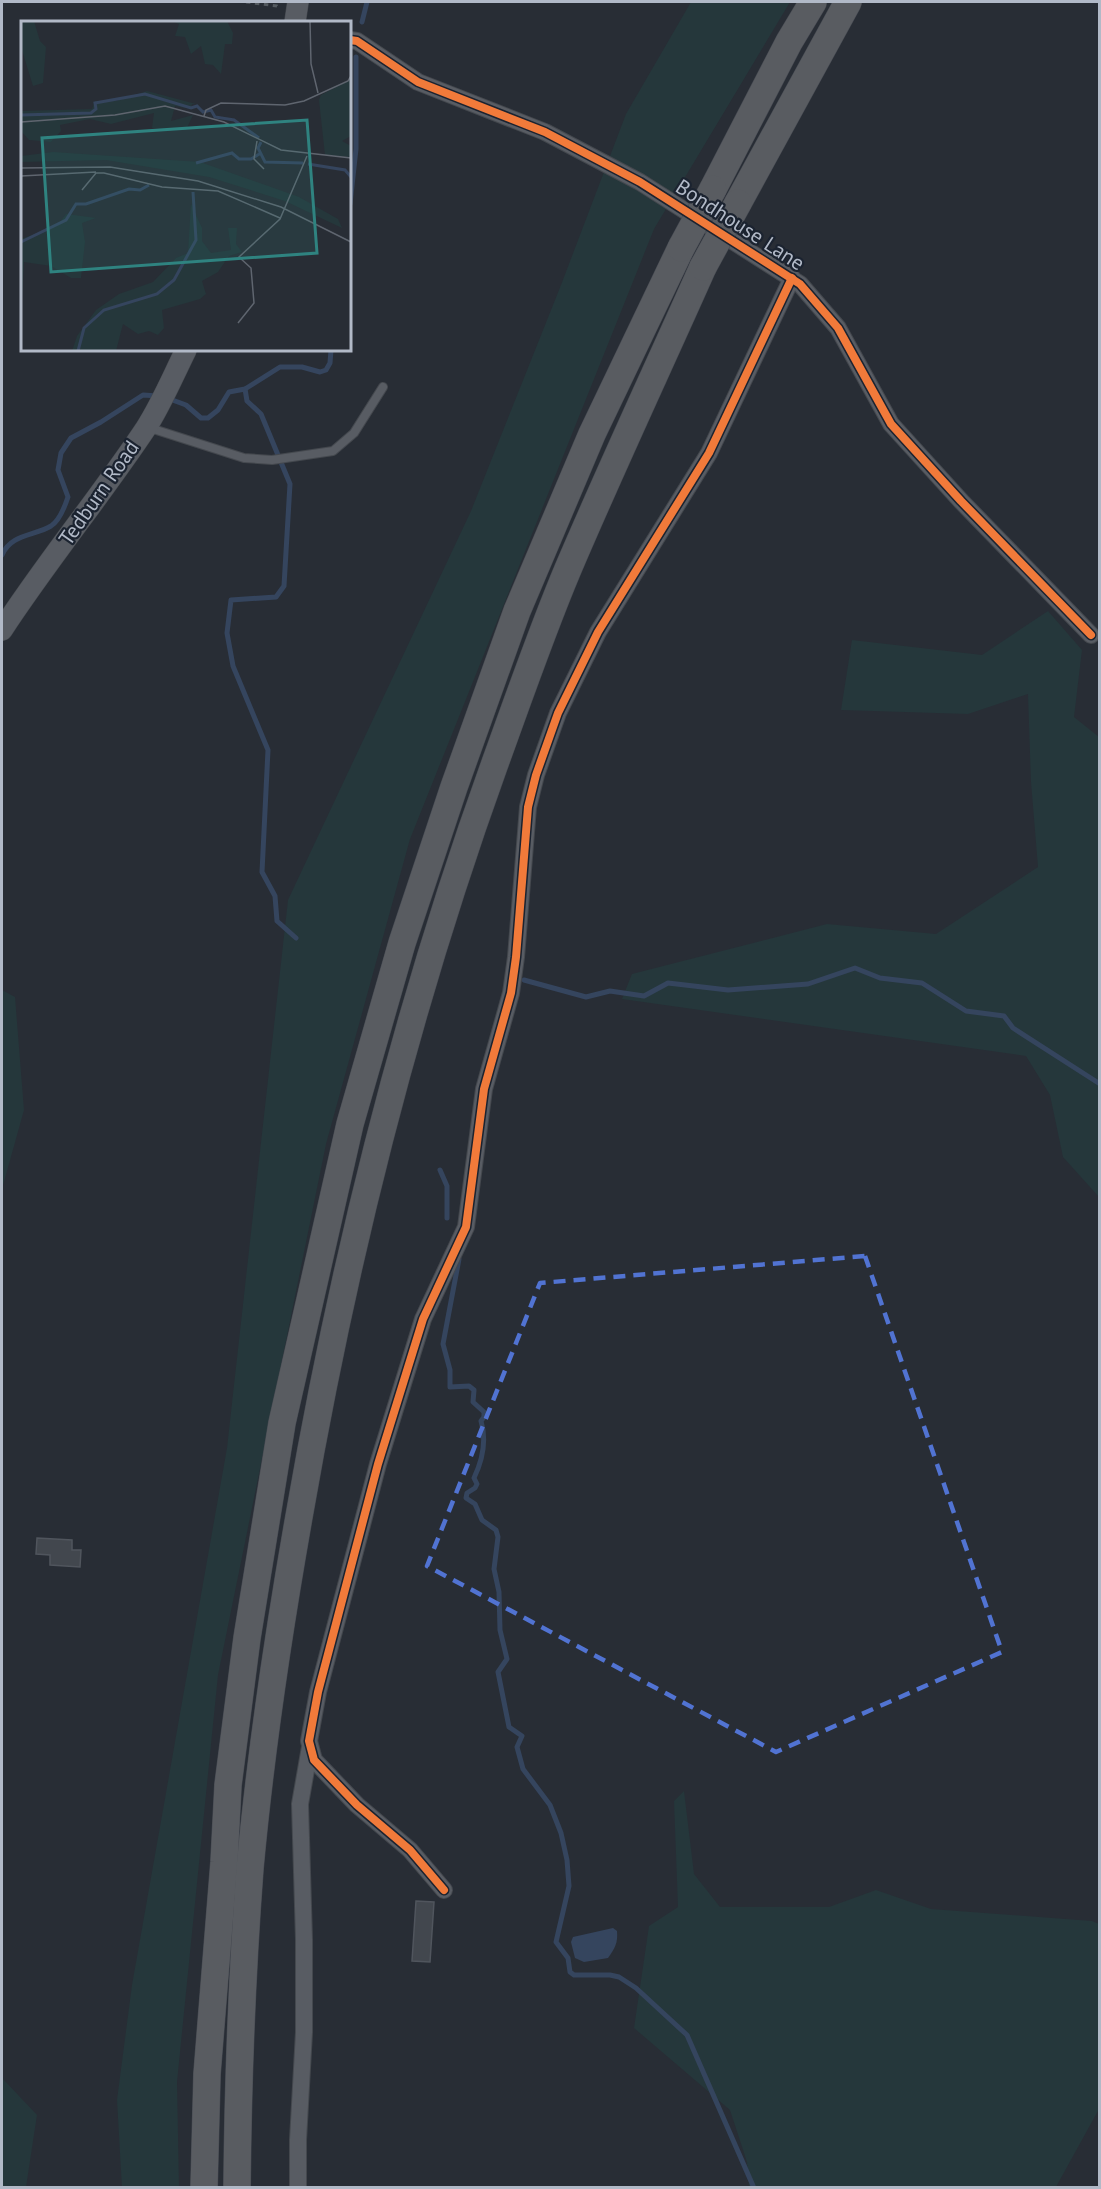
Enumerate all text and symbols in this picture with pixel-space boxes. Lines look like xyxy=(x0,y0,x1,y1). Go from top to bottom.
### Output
inset map xyxy=(21,21,351,351)
street label: Bondhouse Lane xyxy=(671,173,810,276)
street label: Tedburn Road xyxy=(52,435,145,551)

